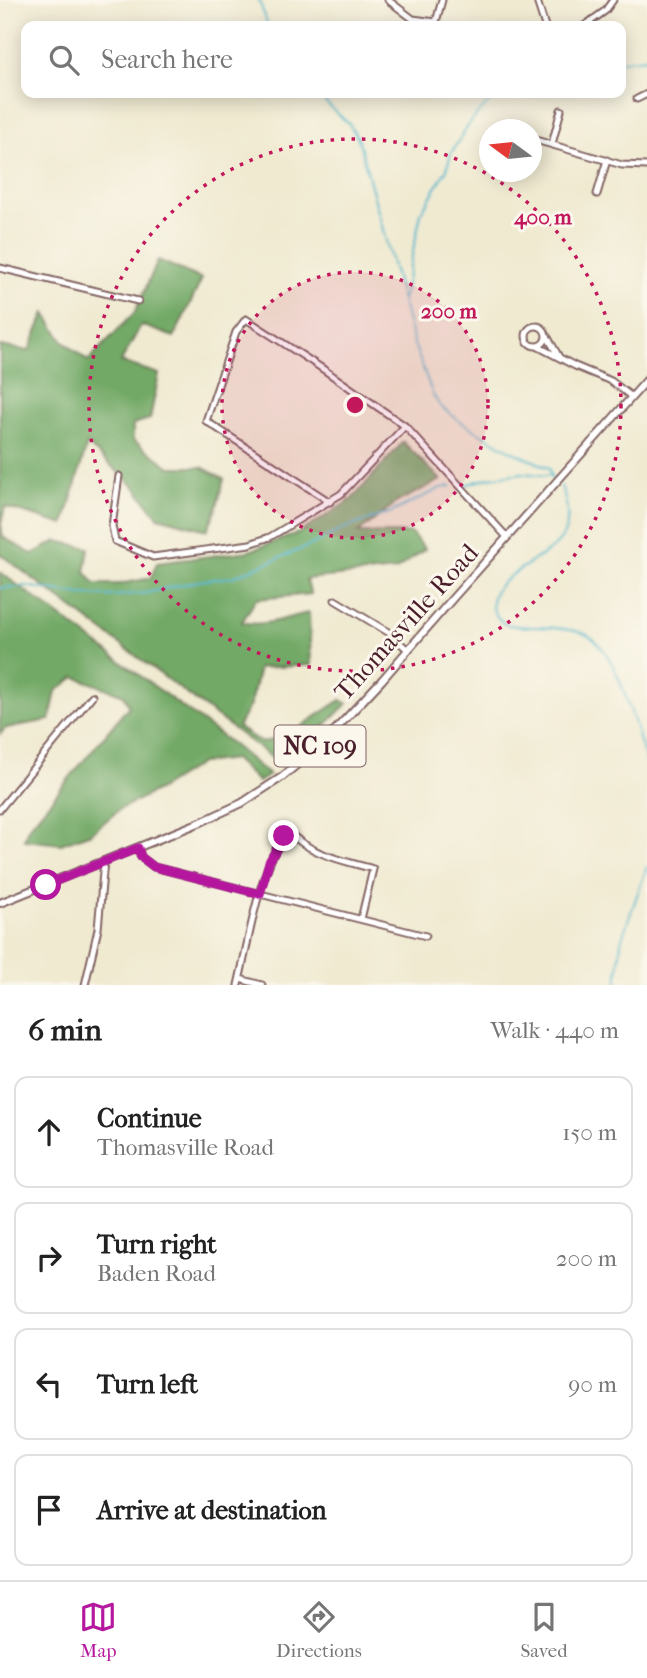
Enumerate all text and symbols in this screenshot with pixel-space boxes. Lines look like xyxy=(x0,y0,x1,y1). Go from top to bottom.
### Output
search box xyxy=(21,21,626,98)
icon: search xyxy=(45,41,83,79)
text: Search here xyxy=(101,44,233,75)
north arrow xyxy=(479,119,542,182)
text: 400 m xyxy=(513,205,572,230)
text: 200 m xyxy=(421,299,478,323)
centre of rings xyxy=(343,393,367,417)
street label: Thomasville Road xyxy=(328,537,485,707)
road number: NC 109 xyxy=(274,726,366,766)
route end xyxy=(268,820,299,851)
route start xyxy=(30,869,61,900)
text: 6 min xyxy=(28,1013,102,1048)
text: Walk · 440 m xyxy=(491,1017,619,1044)
text: Continue xyxy=(97,1103,202,1134)
icon: ahead xyxy=(30,1113,68,1151)
text: 150 m xyxy=(562,1119,617,1146)
text: Thomasville Road xyxy=(97,1134,274,1161)
text: Turn right xyxy=(97,1229,217,1260)
icon: right xyxy=(30,1239,68,1277)
text: 200 m xyxy=(556,1245,617,1272)
text: Baden Road xyxy=(97,1260,216,1287)
icon: left xyxy=(30,1365,68,1403)
text: Turn left xyxy=(97,1369,198,1400)
text: 90 m xyxy=(568,1371,617,1398)
icon: arrive xyxy=(30,1491,68,1529)
text: Arrive at destination xyxy=(97,1495,327,1526)
tab: Map xyxy=(79,1598,117,1662)
tab: Directions xyxy=(276,1598,362,1662)
tab: Saved xyxy=(520,1598,568,1662)

